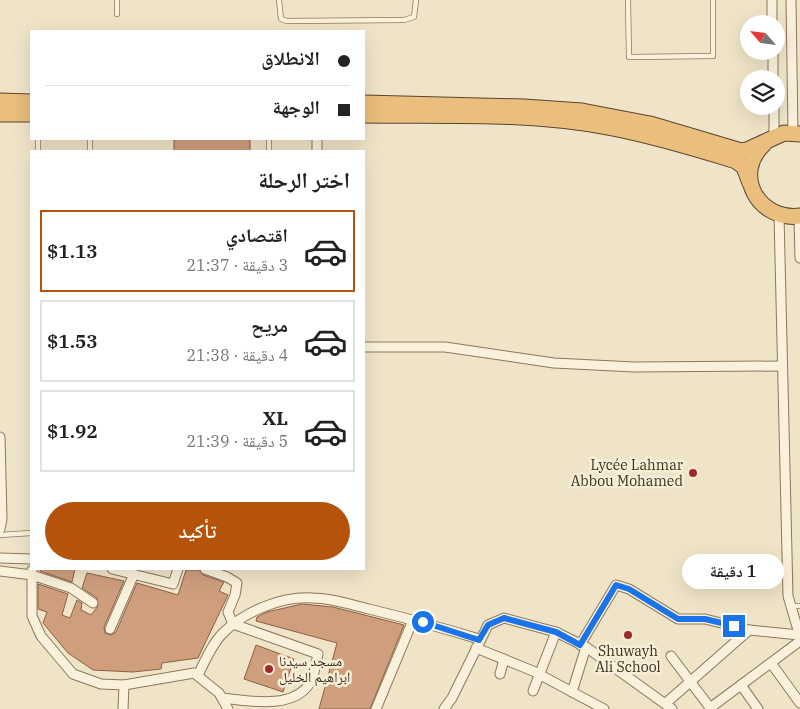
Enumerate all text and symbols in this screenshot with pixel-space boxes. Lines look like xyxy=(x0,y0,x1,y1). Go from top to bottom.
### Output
north arrow xyxy=(740,15,785,60)
map controls xyxy=(740,15,785,115)
text: الانطلاق xyxy=(261,46,320,70)
button: layers xyxy=(740,70,785,115)
text: الوجهة xyxy=(272,95,320,119)
text: اختر الرحلة xyxy=(258,165,350,194)
text: اقتصادي xyxy=(226,223,288,247)
icon: car xyxy=(303,229,348,274)
text: $1.13 xyxy=(47,239,98,263)
text: 3 دقيقة · 21:37 xyxy=(187,255,288,275)
text: مريح xyxy=(251,313,288,337)
icon: car xyxy=(303,319,348,364)
text: $1.53 xyxy=(47,329,98,353)
text: 4 دقيقة · 21:38 xyxy=(187,345,288,365)
text: XL xyxy=(262,406,288,430)
icon: car xyxy=(303,409,348,454)
text: $1.92 xyxy=(47,419,98,443)
text: 5 دقيقة · 21:39 xyxy=(187,431,288,451)
place label: Lycée Lahmar Abbou Mohamed xyxy=(571,456,684,490)
marker: Lycée Lahmar Abbou Mohamed xyxy=(687,467,699,479)
button: تأكيد xyxy=(45,502,350,560)
callout: 1 دقيقة xyxy=(683,554,785,588)
text: 1 دقيقة xyxy=(710,561,756,581)
route start xyxy=(412,611,434,633)
route end xyxy=(723,615,745,637)
marker: Shuwayh Ali School xyxy=(622,629,634,641)
place label: Shuwayh Ali School xyxy=(595,642,661,676)
place label: مسجد سيدنا ابراهيم الخليل xyxy=(279,652,350,687)
marker: مسجد سيدنا ابراهيم الخليل xyxy=(263,663,275,675)

